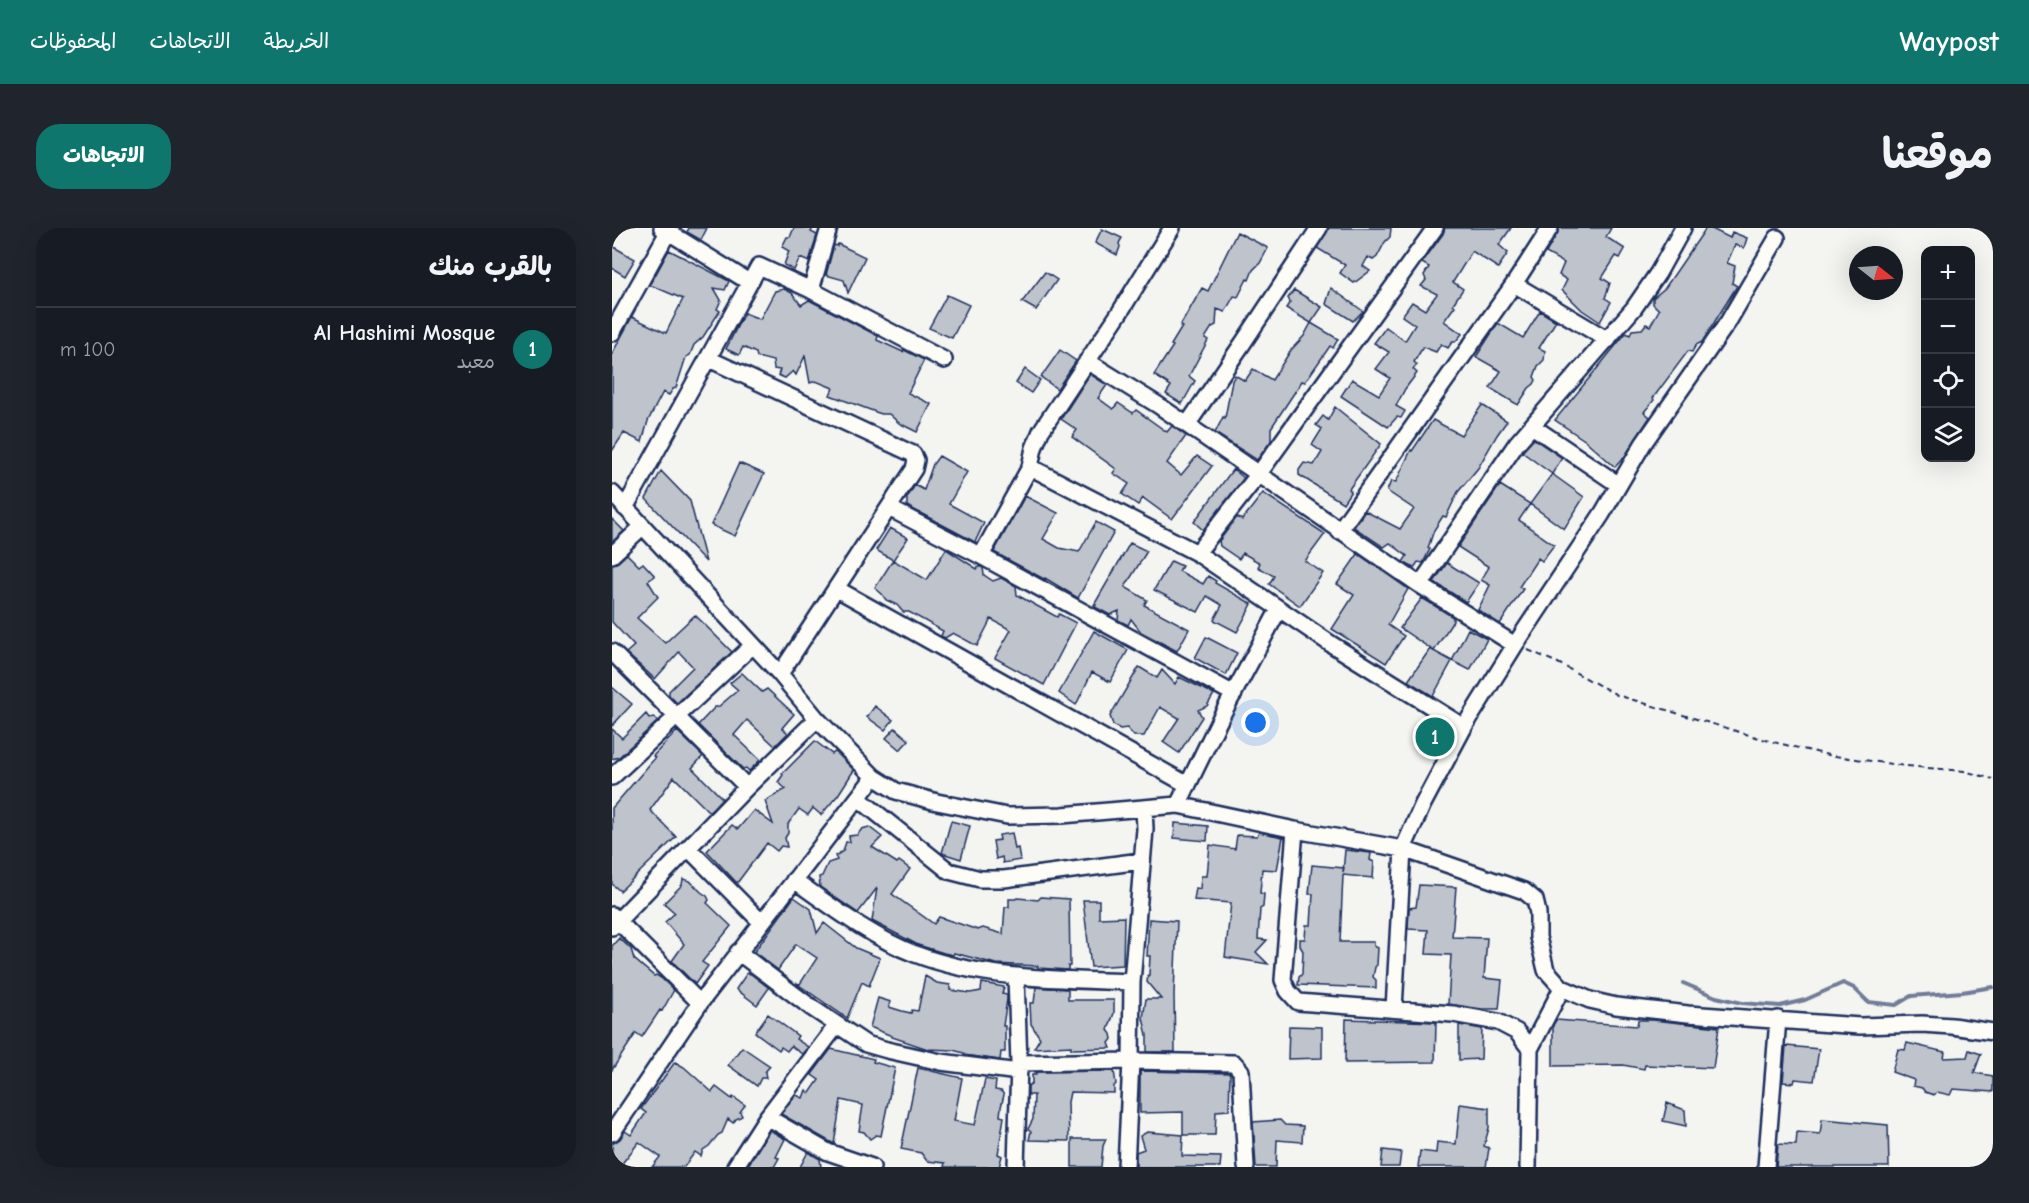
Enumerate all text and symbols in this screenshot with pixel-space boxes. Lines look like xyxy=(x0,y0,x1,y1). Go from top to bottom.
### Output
text: Waypost xyxy=(1899,26,1999,58)
text: المحفوظات xyxy=(30,29,116,53)
text: الاتجاهات xyxy=(149,29,231,53)
text: الخريطة xyxy=(264,29,329,53)
button: الاتجاهات xyxy=(36,124,171,189)
text: موقعنا xyxy=(1882,130,1993,179)
north arrow xyxy=(1849,246,1903,300)
map controls xyxy=(1921,246,1975,462)
button: + xyxy=(1921,246,1975,300)
text: بالقرب منك xyxy=(429,252,552,282)
button: − xyxy=(1921,300,1975,354)
text: Al Hashimi Mosque xyxy=(314,320,495,346)
text: 100 m xyxy=(60,338,116,361)
text: 1 xyxy=(529,338,536,361)
text: معبد xyxy=(457,350,495,373)
button: locate xyxy=(1921,354,1975,408)
button: layers xyxy=(1921,408,1975,462)
your location xyxy=(1241,708,1270,737)
pin: 1 xyxy=(1416,714,1454,760)

